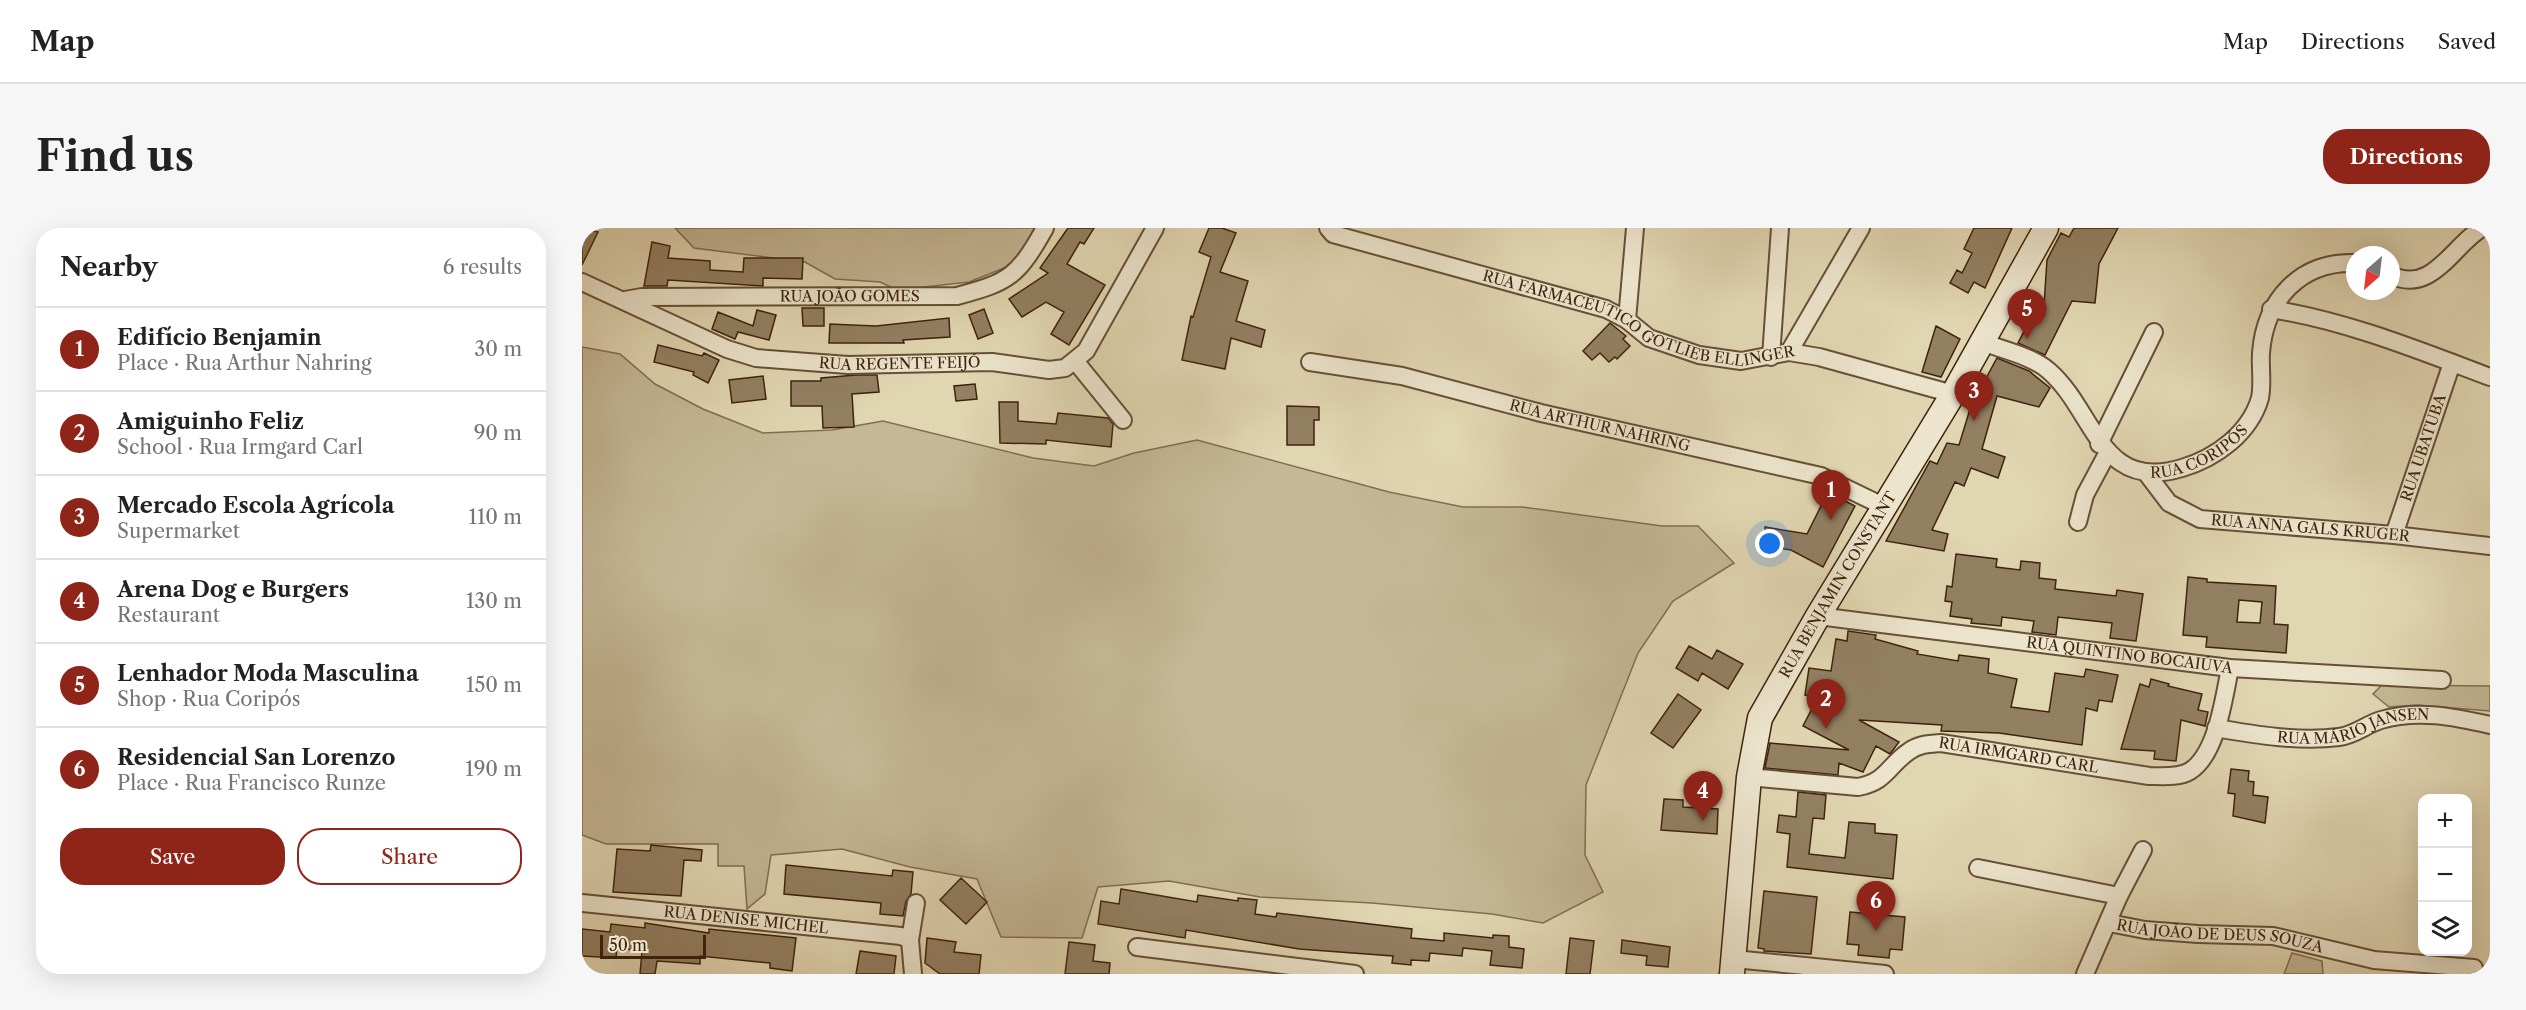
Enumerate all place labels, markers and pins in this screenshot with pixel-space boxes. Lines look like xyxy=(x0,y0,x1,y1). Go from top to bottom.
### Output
pin: 5 xyxy=(2008,290,2046,339)
pin: 3 xyxy=(1954,372,1994,421)
pin: 1 xyxy=(1812,470,1850,520)
pin: 2 xyxy=(1806,680,1846,729)
pin: 4 xyxy=(1684,772,1722,821)
pin: 6 xyxy=(1856,882,1896,931)

